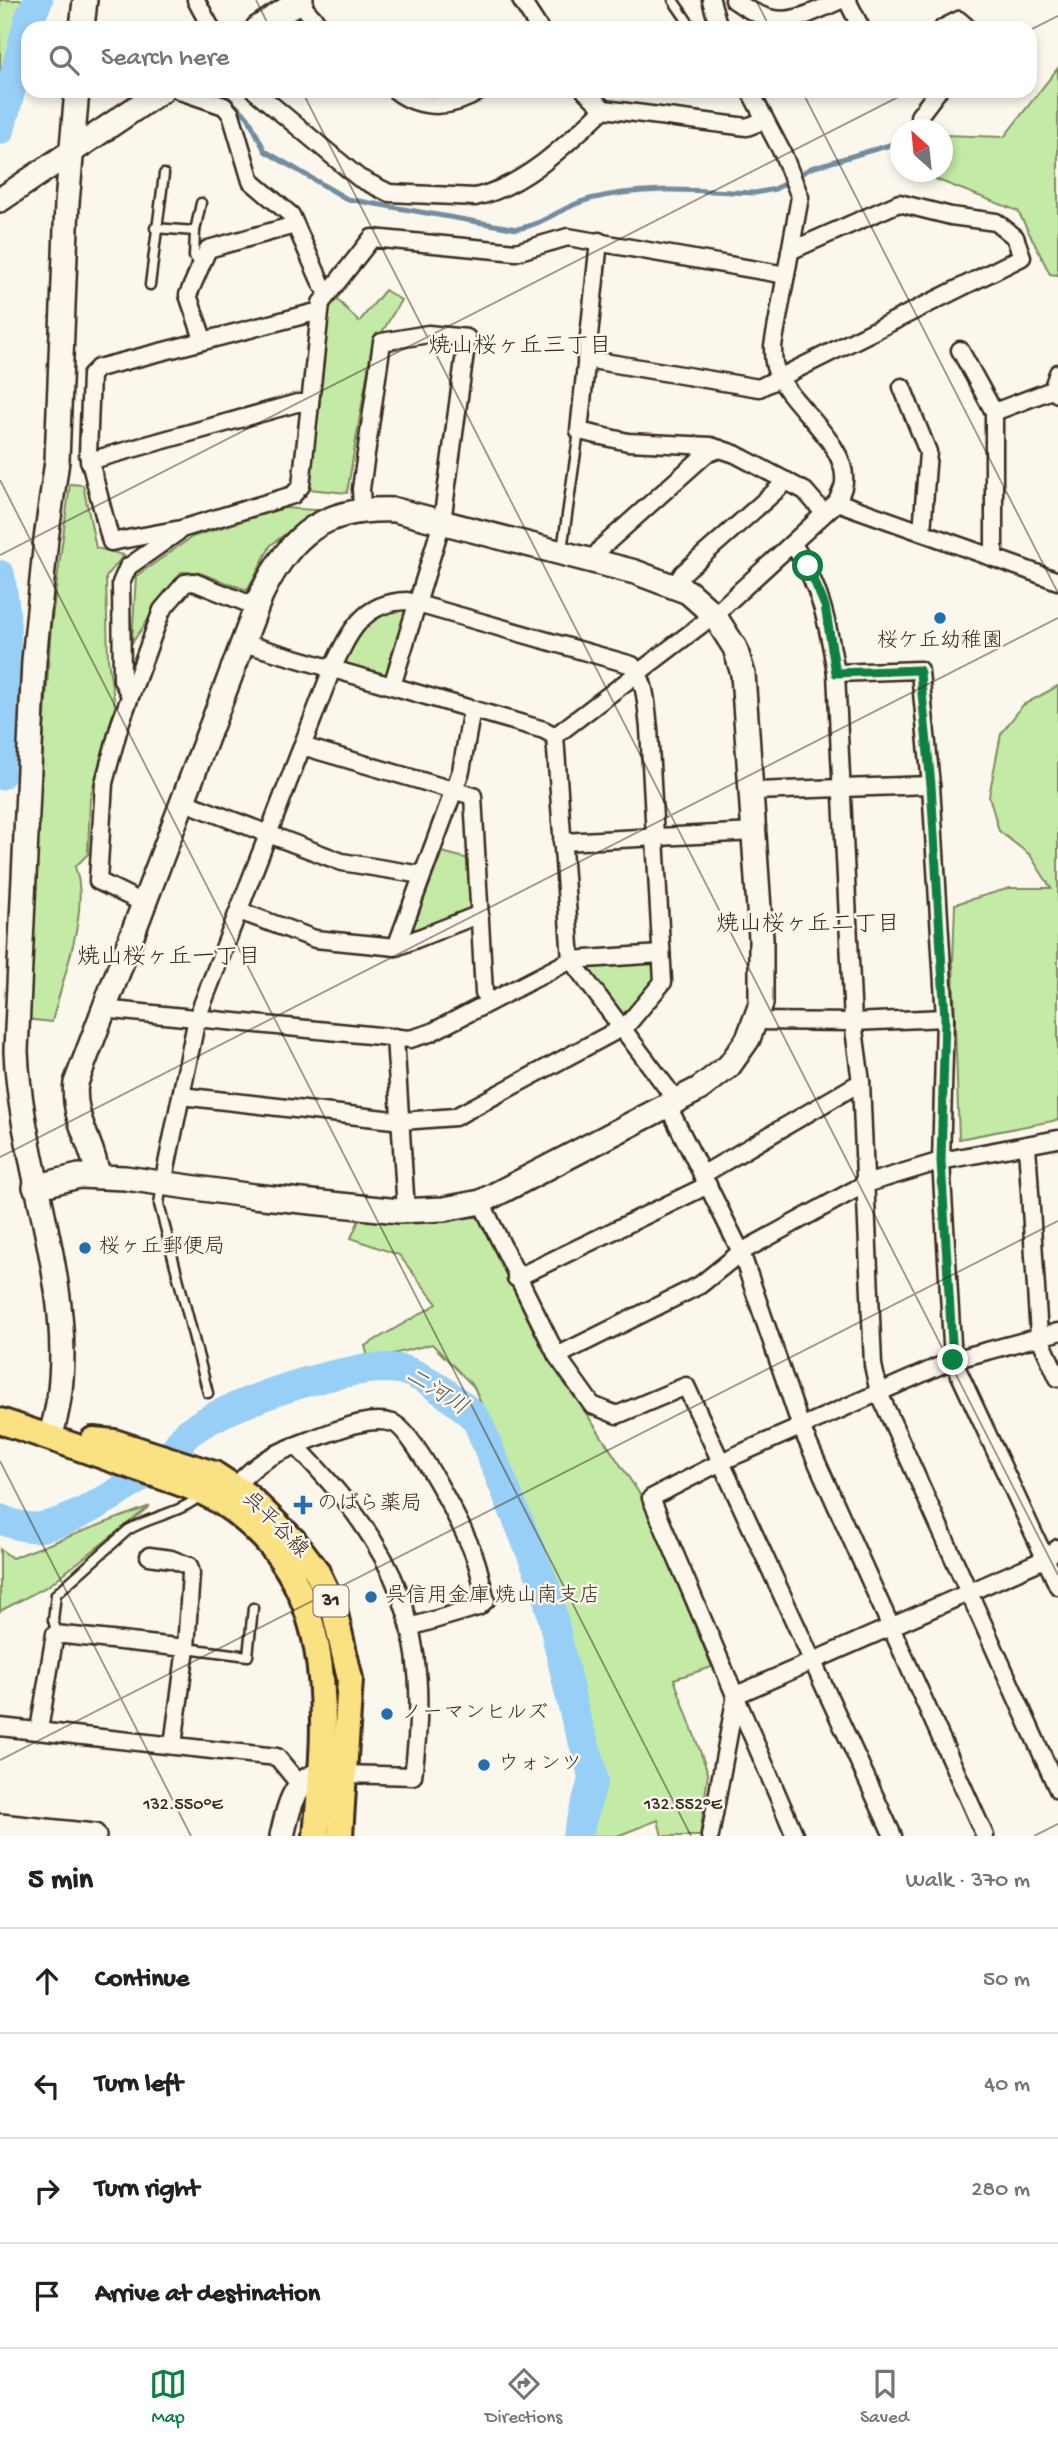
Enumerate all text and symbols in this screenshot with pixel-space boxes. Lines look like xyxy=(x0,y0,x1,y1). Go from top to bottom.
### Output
search box xyxy=(21,21,1037,98)
icon: search xyxy=(45,41,83,79)
text: Search here xyxy=(101,44,229,75)
north arrow xyxy=(890,119,953,182)
district label: 焼山桜ヶ丘三丁目 xyxy=(428,333,612,361)
route start xyxy=(792,550,823,581)
marker: 桜ケ丘幼稚園 xyxy=(932,610,948,626)
place label: 桜ケ丘幼稚園 xyxy=(877,629,1003,655)
district label: 焼山桜ヶ丘二丁目 xyxy=(716,911,900,939)
district label: 焼山桜ヶ丘一丁目 xyxy=(77,944,261,972)
place label: 桜ヶ丘郵便局 xyxy=(99,1235,225,1261)
marker: 桜ヶ丘郵便局 xyxy=(77,1240,93,1256)
route end xyxy=(937,1344,968,1375)
water label: 二河川 xyxy=(400,1363,472,1423)
street label: 呉平谷線 xyxy=(235,1487,313,1565)
place label: のばら薬局 xyxy=(317,1492,422,1518)
marker: のばら薬局 xyxy=(295,1497,311,1513)
place label: 呉信用金庫 焼山南支店 xyxy=(385,1583,600,1610)
road number: 31 xyxy=(314,1586,348,1616)
marker: 呉信用金庫 焼山南支店 xyxy=(363,1589,379,1605)
place label: ノーマンヒルズ xyxy=(401,1702,548,1727)
marker: ノーマンヒルズ xyxy=(379,1706,395,1722)
place label: ウォンツ xyxy=(498,1753,582,1778)
marker: ウォンツ xyxy=(476,1757,492,1773)
text: 132.550°E xyxy=(142,1795,224,1816)
text: 132.552°E xyxy=(643,1795,723,1816)
text: 5 min xyxy=(28,1864,93,1899)
text: Walk · 370 m xyxy=(906,1868,1030,1895)
icon: ahead xyxy=(28,1962,66,2000)
text: Continue xyxy=(95,1965,189,1996)
text: 50 m xyxy=(983,1967,1030,1994)
icon: left xyxy=(28,2067,66,2105)
text: Turn left xyxy=(95,2070,183,2101)
text: 40 m xyxy=(984,2072,1030,2099)
icon: right xyxy=(28,2172,66,2210)
text: Turn right xyxy=(95,2175,199,2206)
text: 280 m xyxy=(971,2177,1030,2204)
icon: arrive xyxy=(28,2277,66,2315)
text: Arrive at destination xyxy=(95,2280,320,2311)
tab: Map xyxy=(149,2365,187,2430)
tab: Directions xyxy=(485,2365,562,2430)
tab: Saved xyxy=(860,2365,909,2430)

